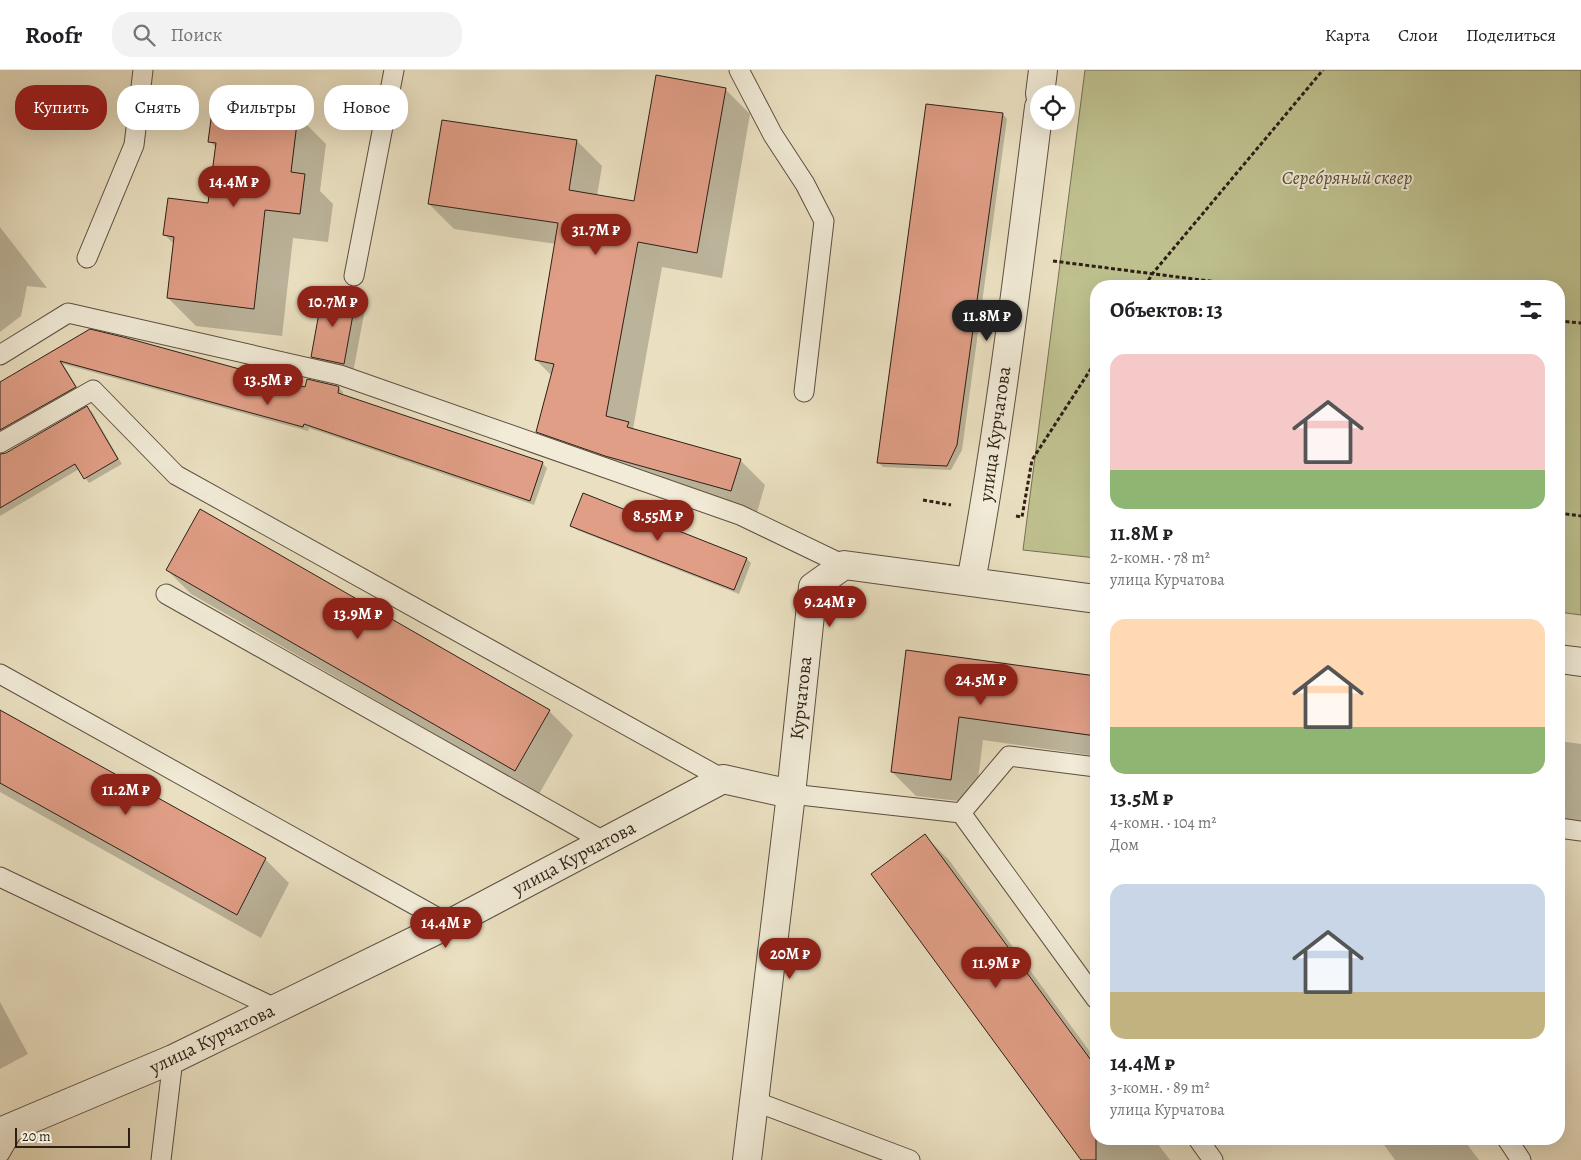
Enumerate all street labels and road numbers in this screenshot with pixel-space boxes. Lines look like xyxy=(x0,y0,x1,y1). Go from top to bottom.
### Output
street label: улица Курчатова xyxy=(973,365,1017,504)
street label: Курчатова xyxy=(784,655,818,741)
street label: улица Курчатова xyxy=(507,814,640,902)
street label: улица Курчатова xyxy=(144,997,279,1081)

